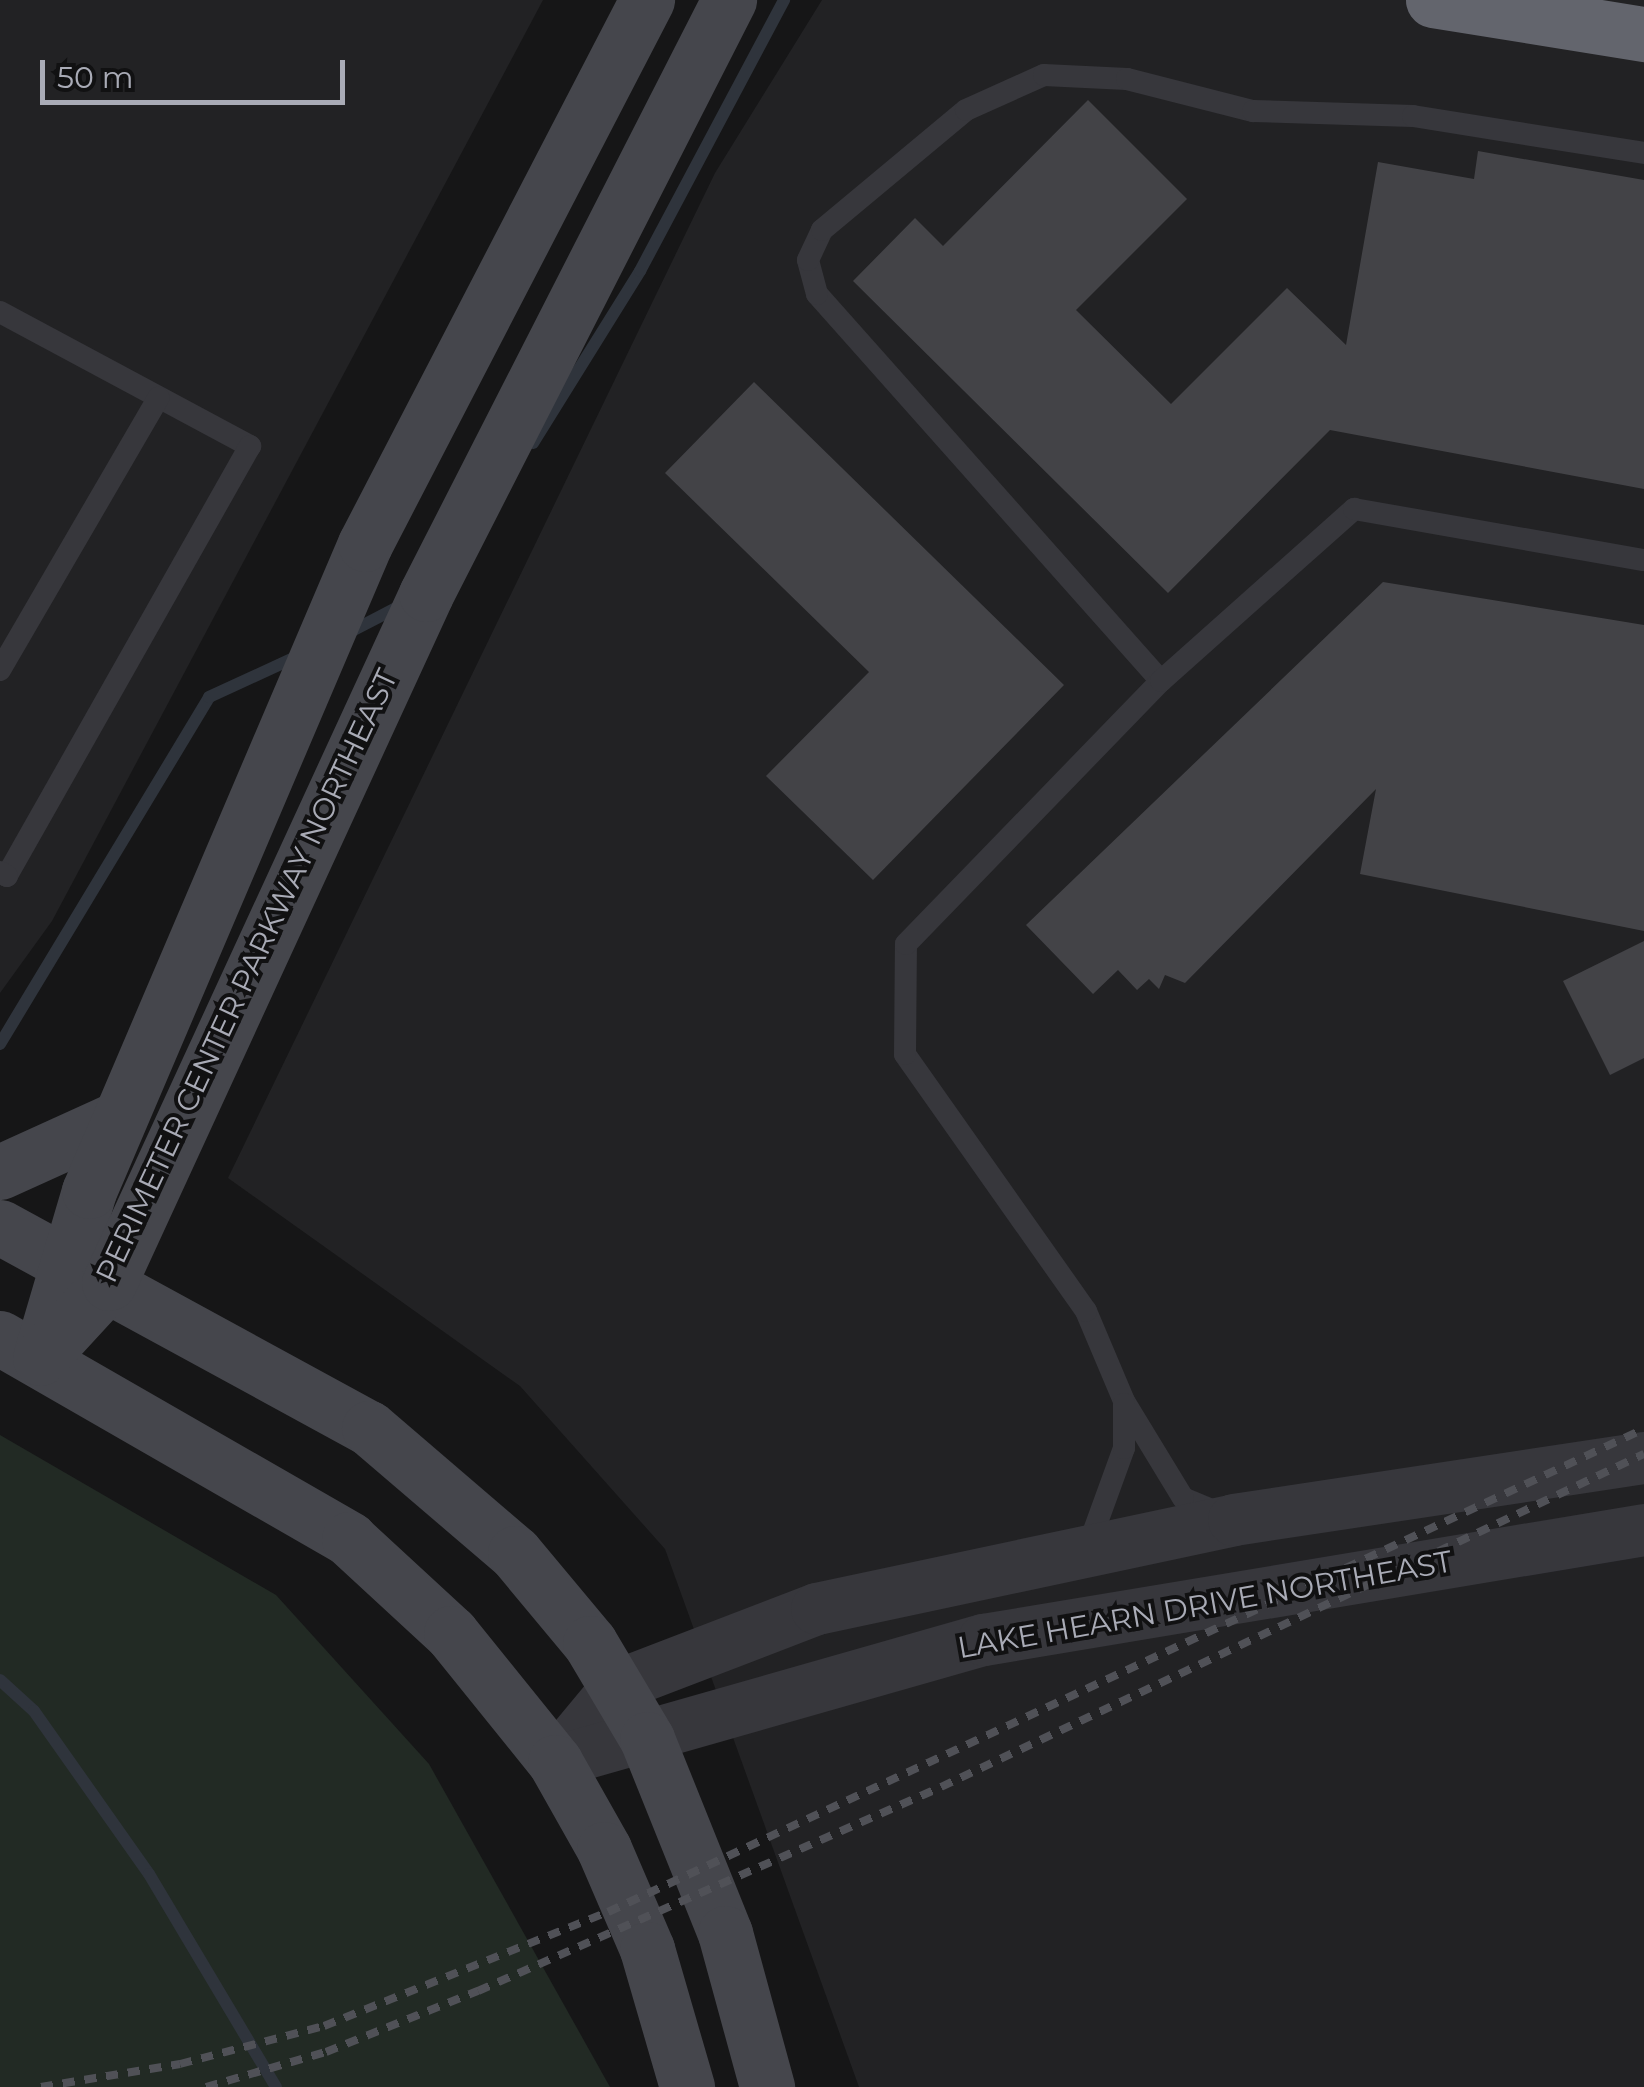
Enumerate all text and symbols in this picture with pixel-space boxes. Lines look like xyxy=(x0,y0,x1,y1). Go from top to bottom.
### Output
scale bar xyxy=(45,40,350,102)
text: 50 m xyxy=(57,59,134,96)
street label: PERIMETER CENTER PARKWAY NORTHEAST xyxy=(89,664,405,1288)
street label: LAKE HEARN DRIVE NORTHEAST xyxy=(955,1544,1455,1666)

